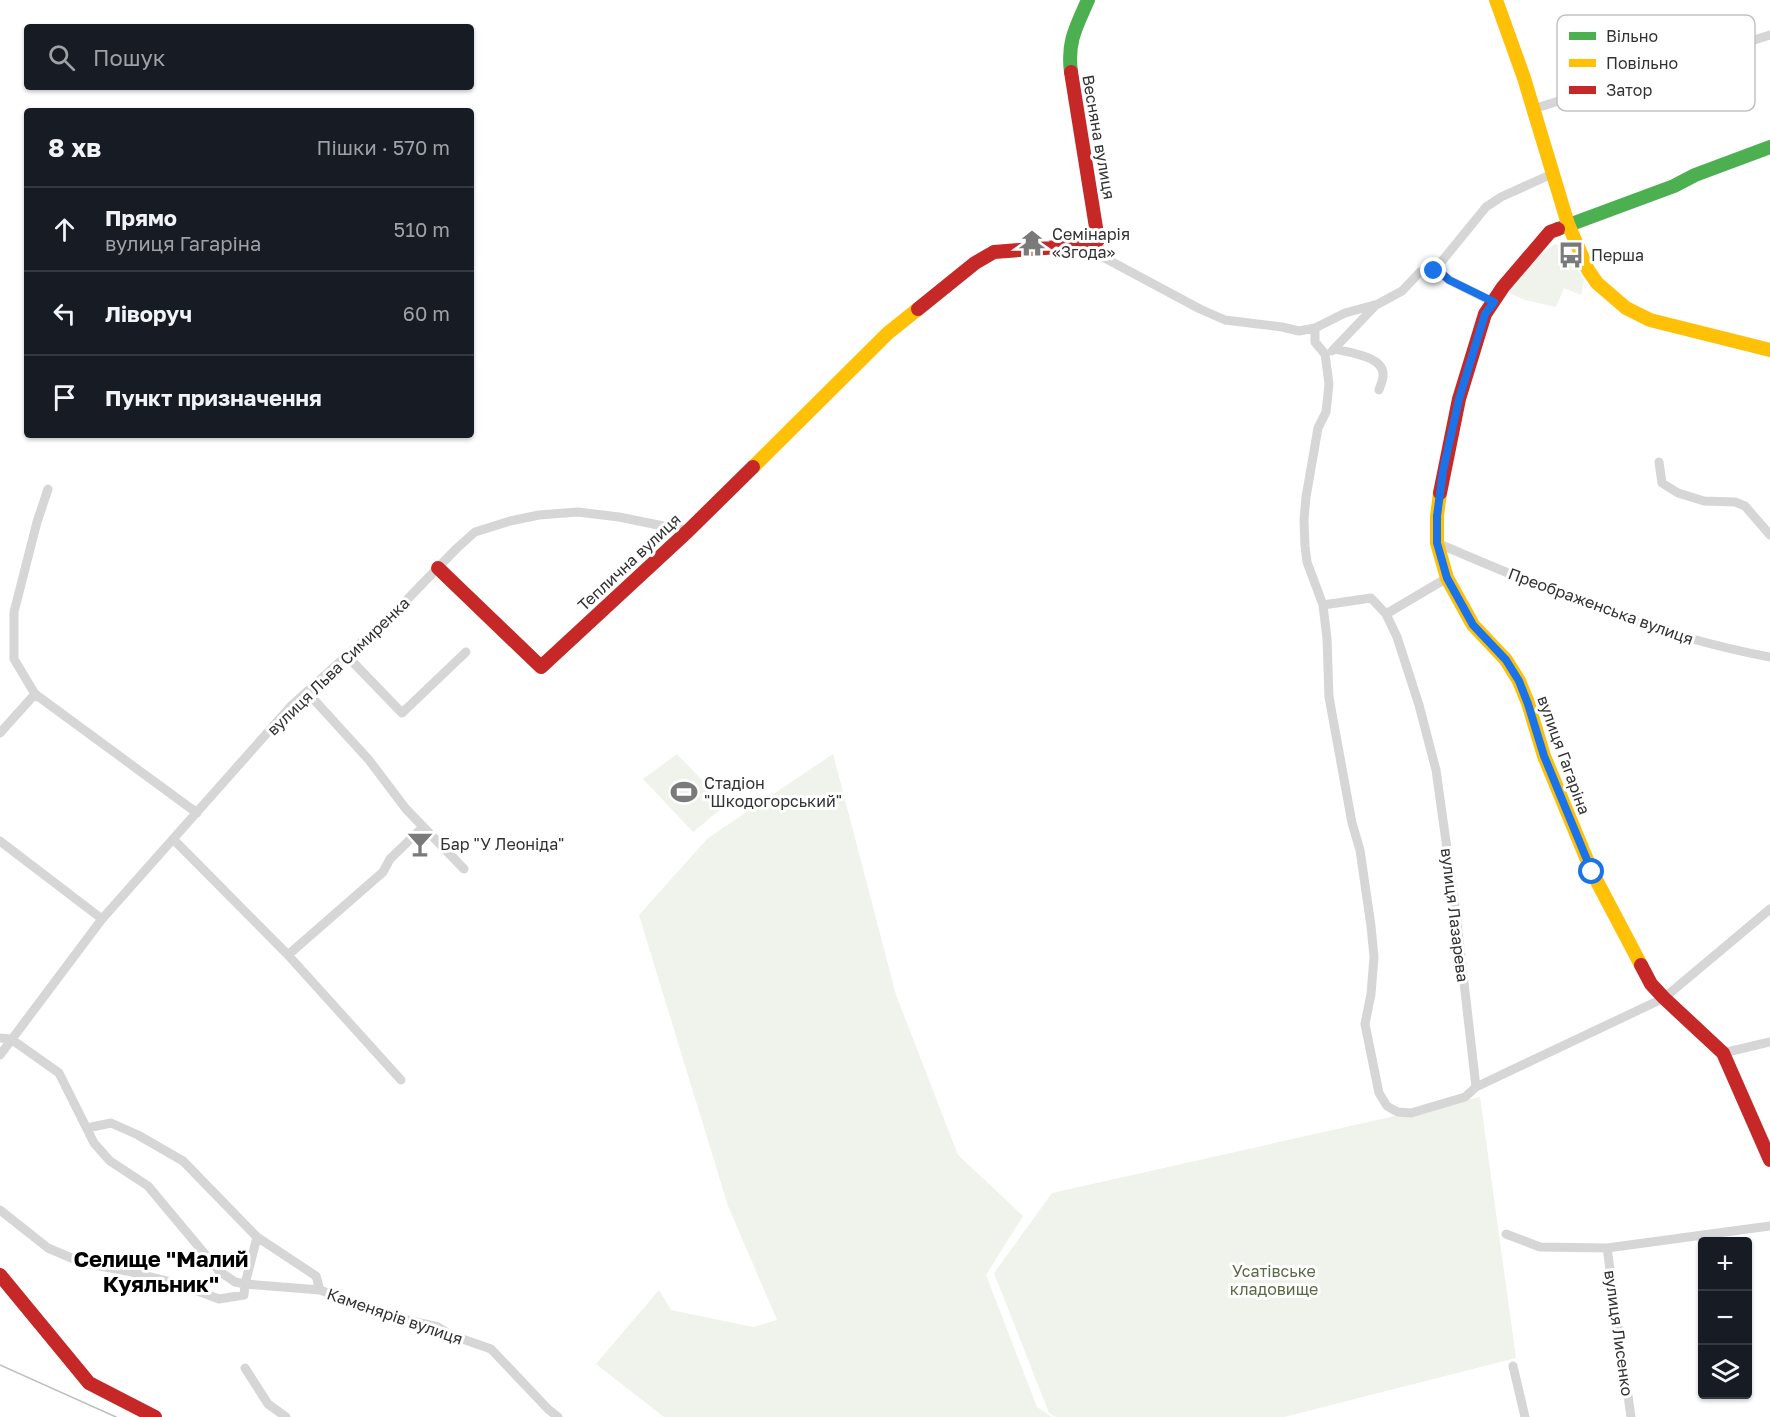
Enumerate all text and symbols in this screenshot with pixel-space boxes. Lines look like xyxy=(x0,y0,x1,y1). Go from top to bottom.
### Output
legend xyxy=(1557,15,1755,111)
search box xyxy=(24,24,474,90)
text: Вільно xyxy=(1606,26,1658,46)
icon: search xyxy=(45,41,78,74)
text: Пошук xyxy=(93,44,166,71)
text: Повільно xyxy=(1606,53,1678,73)
street label: Весняна вулиця xyxy=(1078,73,1120,201)
text: Затор xyxy=(1606,80,1652,100)
text: 8 хв xyxy=(48,132,101,163)
text: Пішки · 570 m xyxy=(316,135,450,159)
text: Прямо xyxy=(105,204,177,231)
icon: ahead xyxy=(48,213,81,246)
text: 510 m xyxy=(394,217,450,241)
place label: Семінарія «Згода» xyxy=(1052,224,1130,262)
temple icon: Семінарія «Згода» xyxy=(1017,228,1047,258)
text: вулиця Гагаріна xyxy=(105,231,261,255)
bus stop icon: Перша xyxy=(1556,240,1586,270)
place label: Перша xyxy=(1591,245,1644,265)
route end xyxy=(1420,257,1446,283)
icon: left xyxy=(48,297,81,330)
text: Ліворуч xyxy=(105,300,192,327)
text: 60 m xyxy=(403,301,450,325)
icon: arrive xyxy=(48,381,81,414)
text: Пункт призначення xyxy=(105,384,322,411)
street label: Теплична вулиця xyxy=(573,509,685,615)
street label: Преображенська вулиця xyxy=(1506,563,1696,649)
street label: вулиця Льва Симиренка xyxy=(263,593,413,739)
street label: вулиця Гагаріна xyxy=(1533,693,1595,817)
place label: Стадіон "Шкодогорський" xyxy=(704,773,842,811)
sports icon: Стадіон "Шкодогорський" xyxy=(669,777,699,807)
bar icon: Бар "У Леоніда" xyxy=(405,829,435,859)
place label: Бар "У Леоніда" xyxy=(440,834,564,854)
street label: вулиця Лазарева xyxy=(1437,847,1473,983)
route start xyxy=(1578,858,1604,884)
map controls xyxy=(1698,1237,1752,1399)
button: + xyxy=(1698,1237,1752,1291)
district label: Селище "Малий Куяльник" xyxy=(73,1245,249,1297)
park label: Усатівське кладовище xyxy=(1230,1261,1318,1299)
street label: вулиця Лисенко xyxy=(1600,1269,1638,1397)
street label: Каменярів вулиця xyxy=(324,1283,466,1349)
button: − xyxy=(1698,1291,1752,1345)
button: layers xyxy=(1698,1345,1752,1399)

